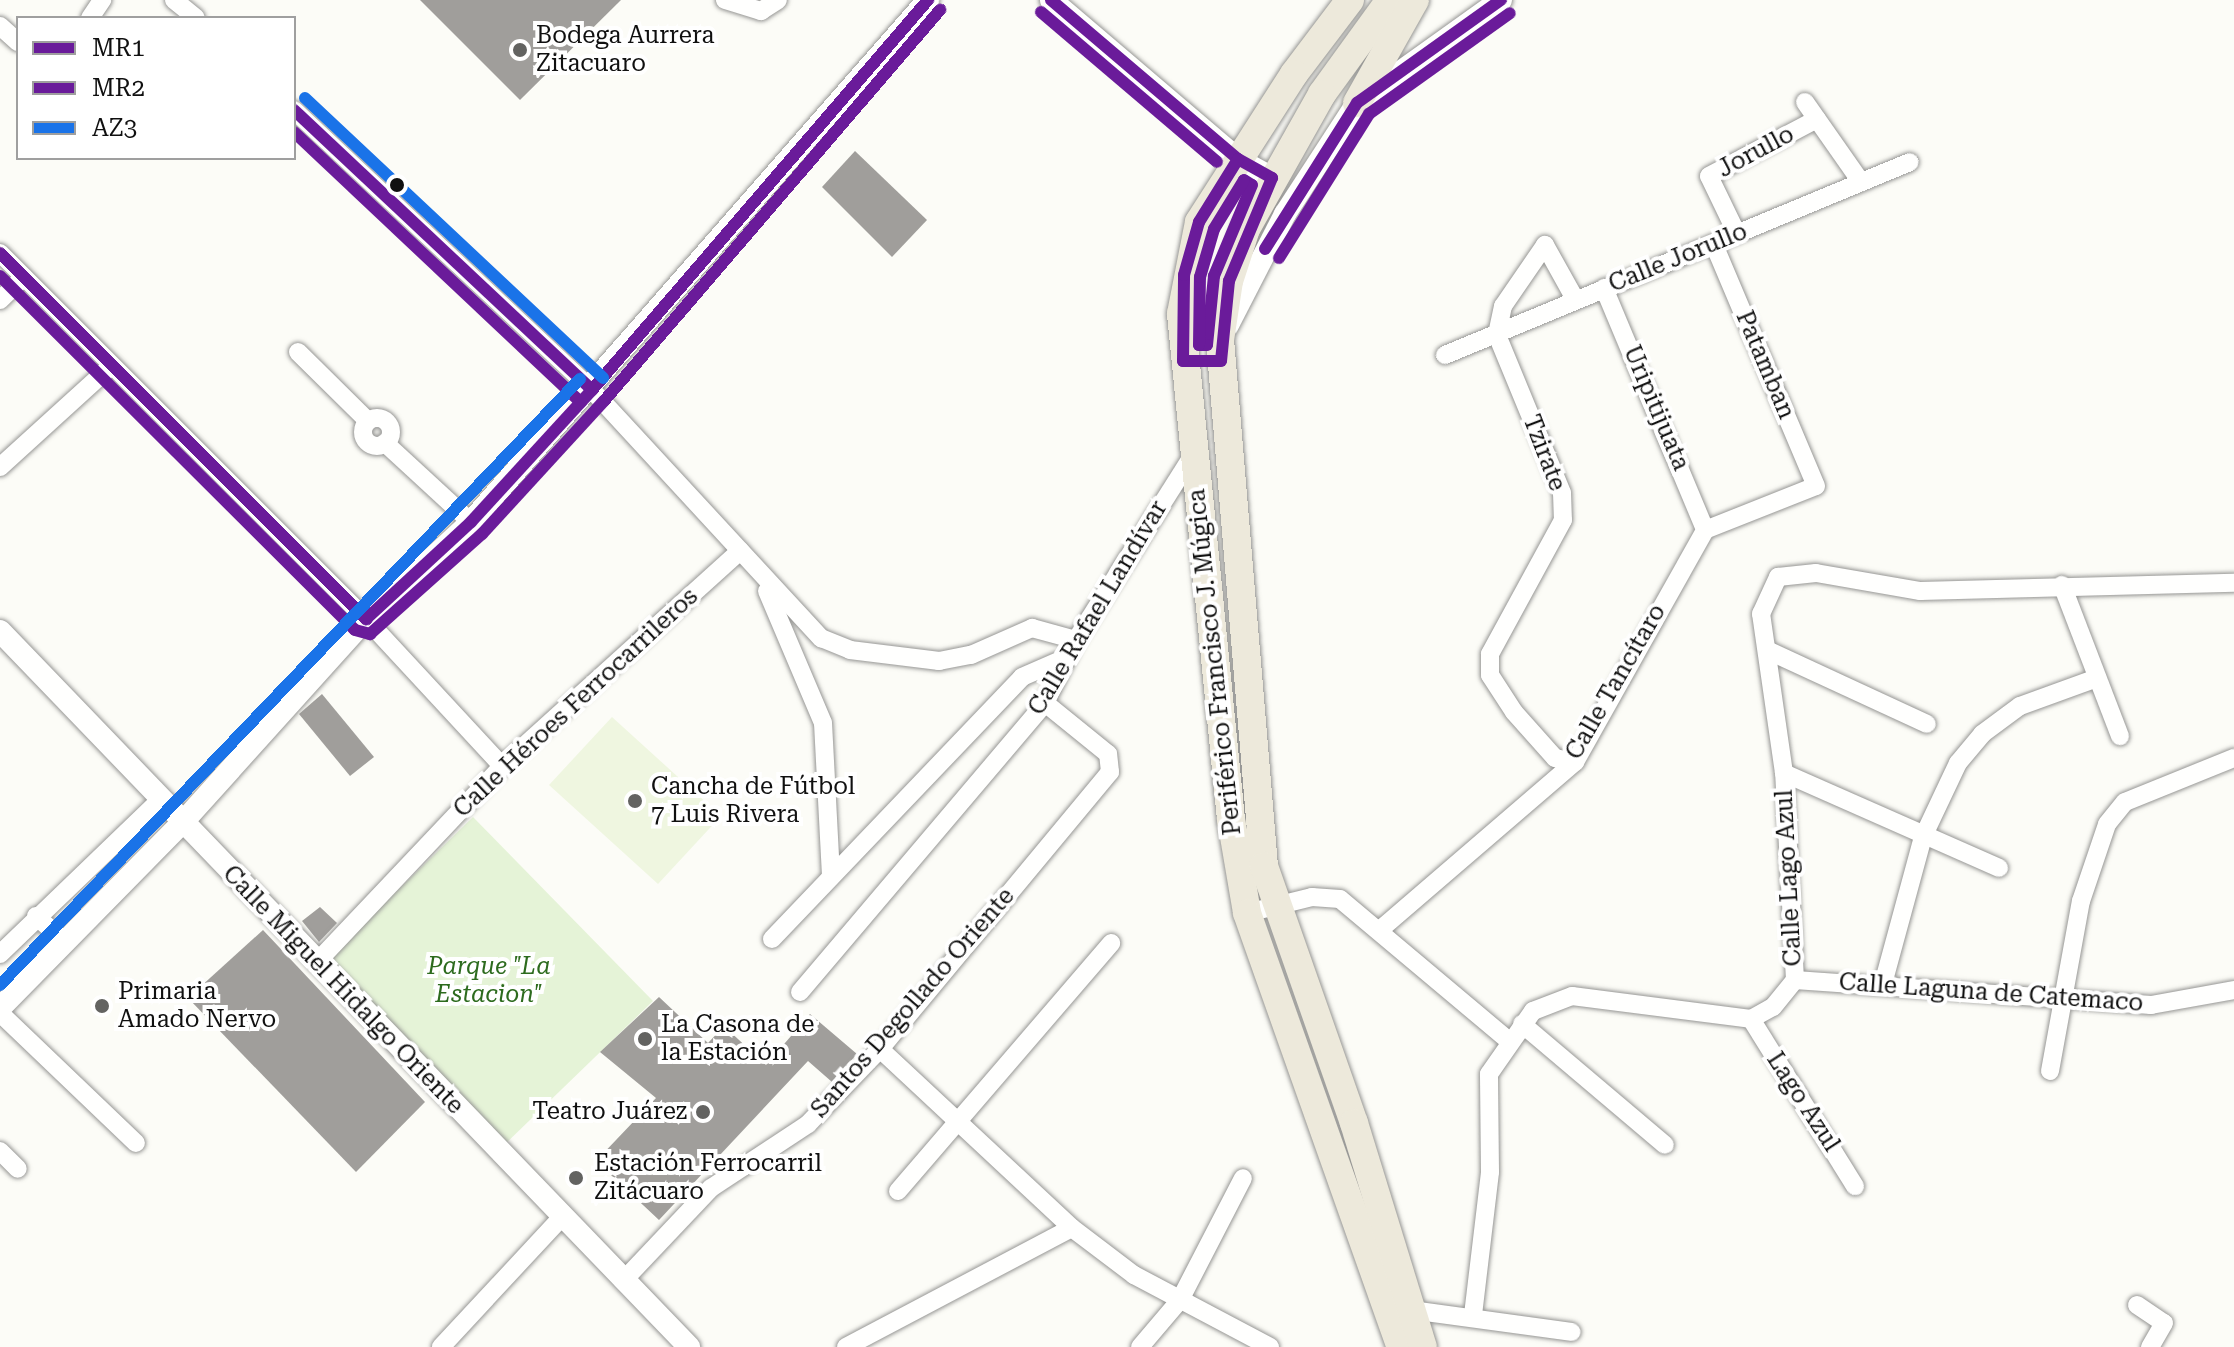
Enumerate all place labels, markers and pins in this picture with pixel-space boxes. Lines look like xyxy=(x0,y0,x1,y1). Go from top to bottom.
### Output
place label: Bodega Aurrera Zitacuaro xyxy=(536,22,715,78)
marker: Bodega Aurrera Zitacuaro xyxy=(511,41,529,59)
unlabelled marker xyxy=(389,177,405,193)
place label: Cancha de Fútbol 7 Luis Rivera xyxy=(651,773,855,829)
marker: Cancha de Fútbol 7 Luis Rivera xyxy=(626,792,644,810)
place label: Primaria Amado Nervo xyxy=(118,978,276,1034)
marker: Primaria Amado Nervo xyxy=(93,997,111,1015)
place label: La Casona de la Estación xyxy=(661,1011,815,1067)
marker: La Casona de la Estación xyxy=(636,1030,654,1048)
place label: Teatro Juárez xyxy=(532,1098,687,1126)
marker: Teatro Juárez xyxy=(694,1103,712,1121)
place label: Estación Ferrocarril Zitácuaro xyxy=(594,1150,822,1206)
marker: Estación Ferrocarril Zitácuaro xyxy=(565,1167,587,1189)

